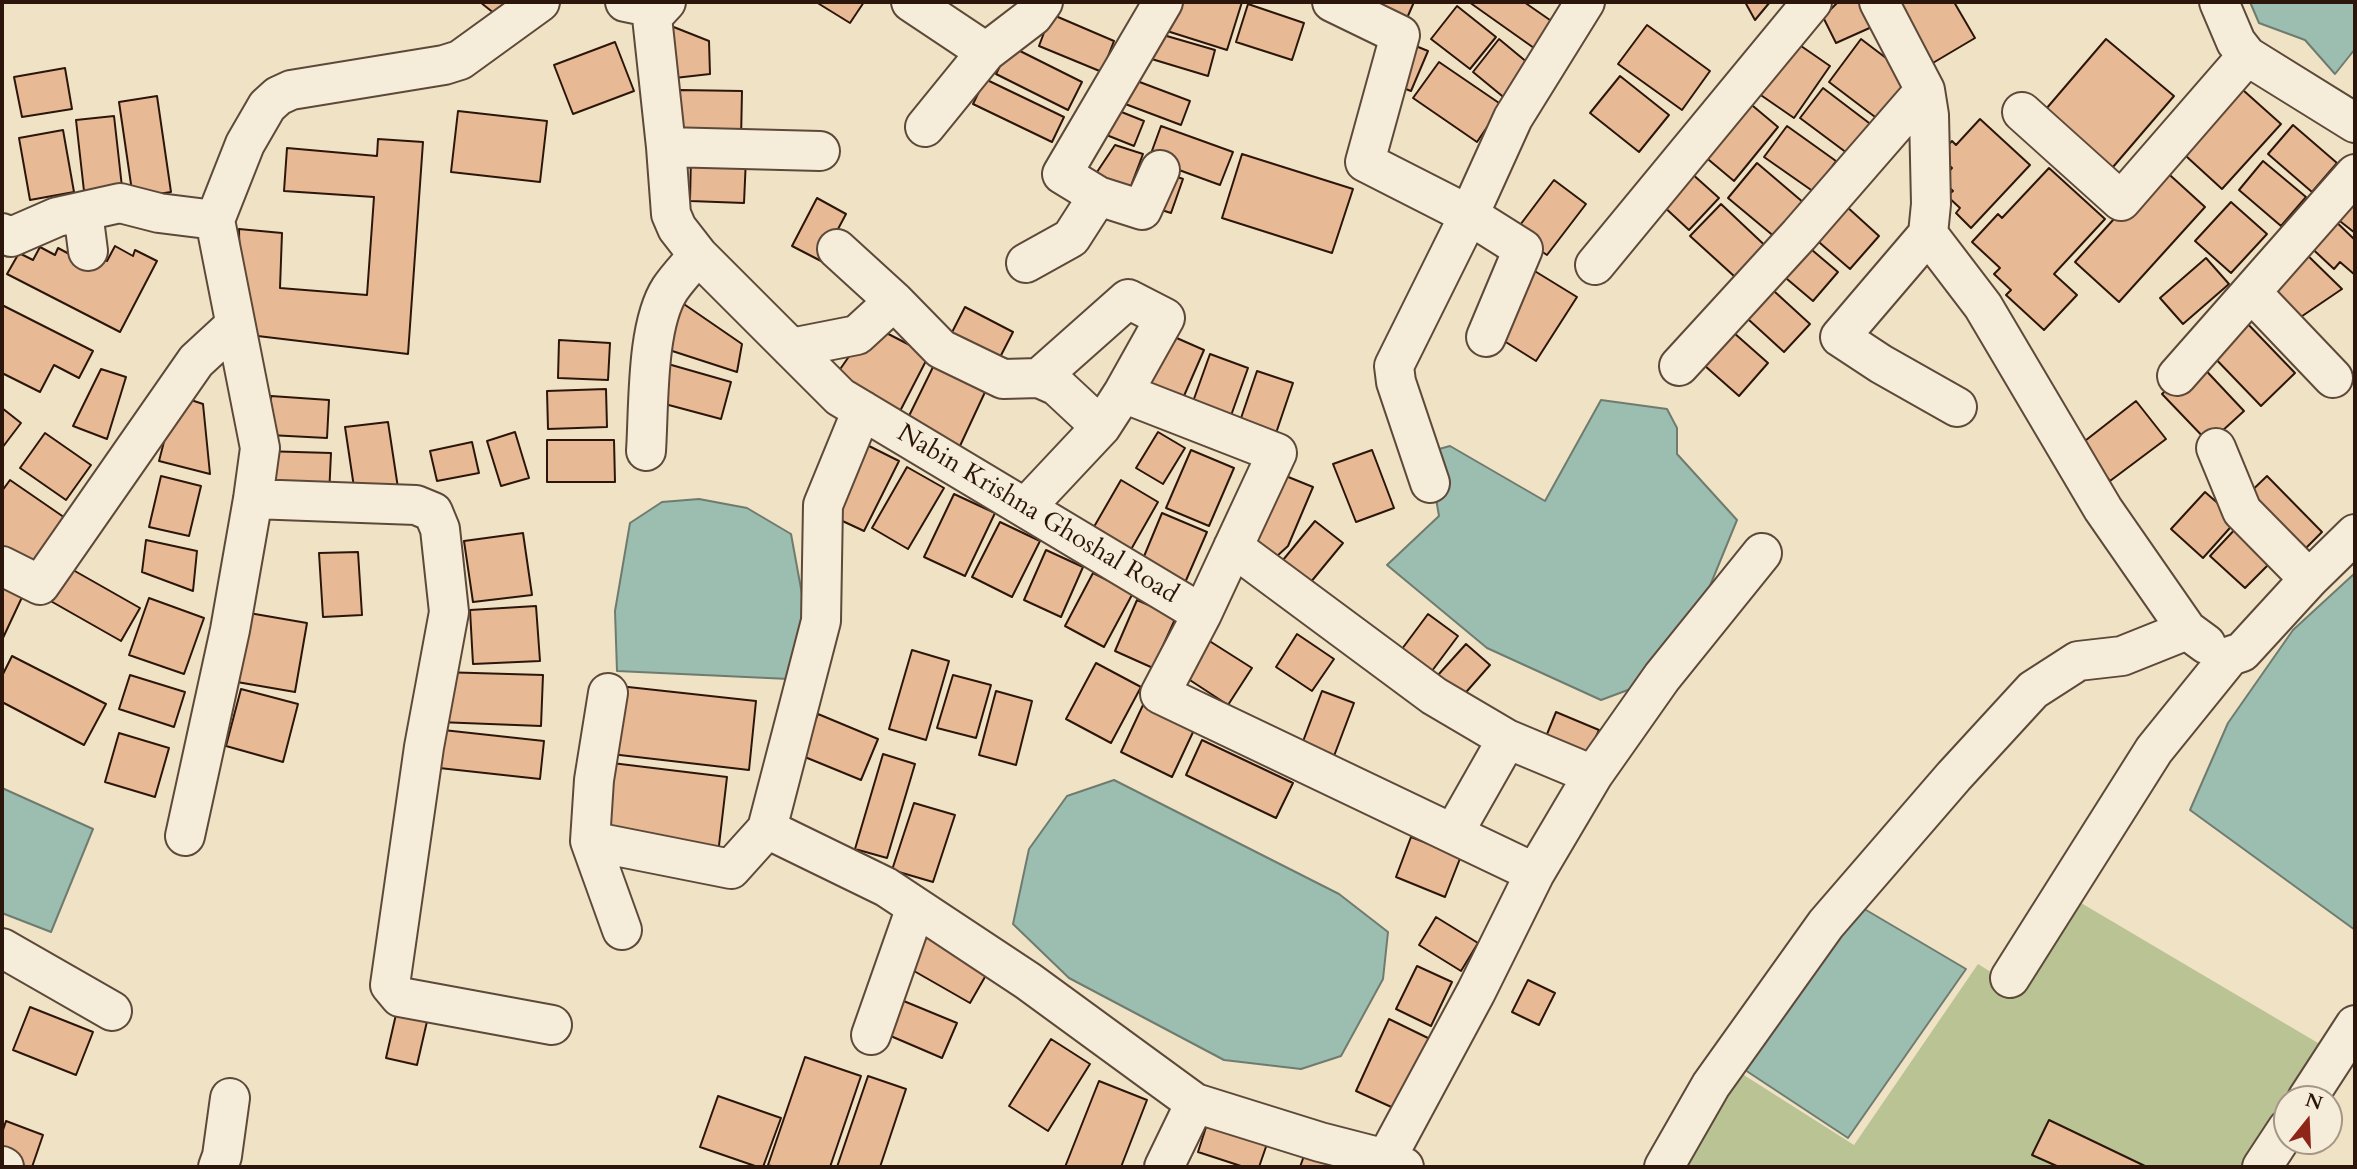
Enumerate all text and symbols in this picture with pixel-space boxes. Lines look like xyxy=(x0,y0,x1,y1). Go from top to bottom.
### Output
street label: Nabin Krishna Ghoshal Road xyxy=(891,419,1183,611)
north arrow xyxy=(2273,1085,2343,1155)
text: N xyxy=(2302,1087,2326,1117)

